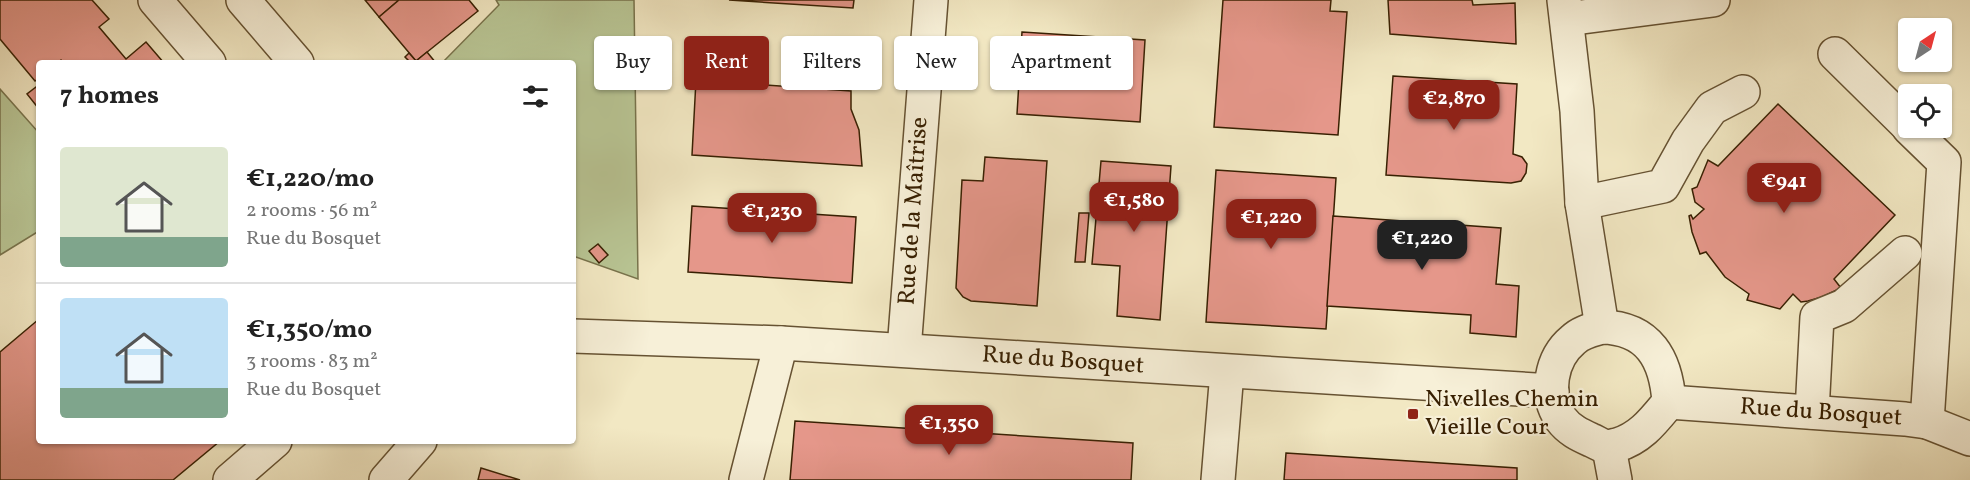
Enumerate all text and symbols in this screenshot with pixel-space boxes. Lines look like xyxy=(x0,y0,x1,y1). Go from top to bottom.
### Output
north arrow xyxy=(1898,18,1952,72)
map controls xyxy=(1898,18,1952,138)
chip: Buy xyxy=(594,36,672,90)
chip: Rent xyxy=(684,36,769,90)
chip: Filters xyxy=(781,36,882,90)
chip: New xyxy=(894,36,978,90)
chip: Apartment xyxy=(990,36,1133,90)
text: 7 homes xyxy=(60,78,159,114)
icon: filters xyxy=(519,80,552,113)
pin: €2,870 xyxy=(1405,80,1503,131)
button: locate xyxy=(1898,84,1952,138)
text: €2,870 xyxy=(1422,85,1486,113)
street label: Rue de la Maîtrise xyxy=(890,116,938,306)
text: €1,220/mo xyxy=(246,161,374,197)
pin: €941 xyxy=(1748,163,1820,214)
text: €941 xyxy=(1761,168,1807,196)
icon: home xyxy=(108,171,180,243)
pin: €1,580 xyxy=(1085,182,1183,233)
text: €1,580 xyxy=(1103,187,1165,215)
pin: €1,230 xyxy=(723,193,821,244)
text: 2 rooms · 56 m² xyxy=(246,197,377,225)
text: €1,230 xyxy=(742,198,802,226)
pin: €1,220 xyxy=(1222,199,1320,250)
text: €1,220 xyxy=(1240,204,1302,232)
pin: €1,220 xyxy=(1373,220,1471,271)
text: Rue du Bosquet xyxy=(246,225,381,253)
text: €1,220 xyxy=(1391,225,1453,253)
text: €1,350/mo xyxy=(246,312,372,348)
icon: home xyxy=(108,322,180,394)
street label: Rue du Bosquet xyxy=(981,338,1145,384)
text: 3 rooms · 83 m² xyxy=(246,348,378,376)
text: Rue du Bosquet xyxy=(246,376,381,404)
place label: Nivelles Chemin Vieille Cour xyxy=(1425,383,1599,445)
street label: Rue du Bosquet xyxy=(1739,390,1903,436)
pin: €1,350 xyxy=(900,405,998,456)
marker: Nivelles Chemin Vieille Cour xyxy=(1406,407,1420,421)
text: €1,350 xyxy=(919,410,979,438)

